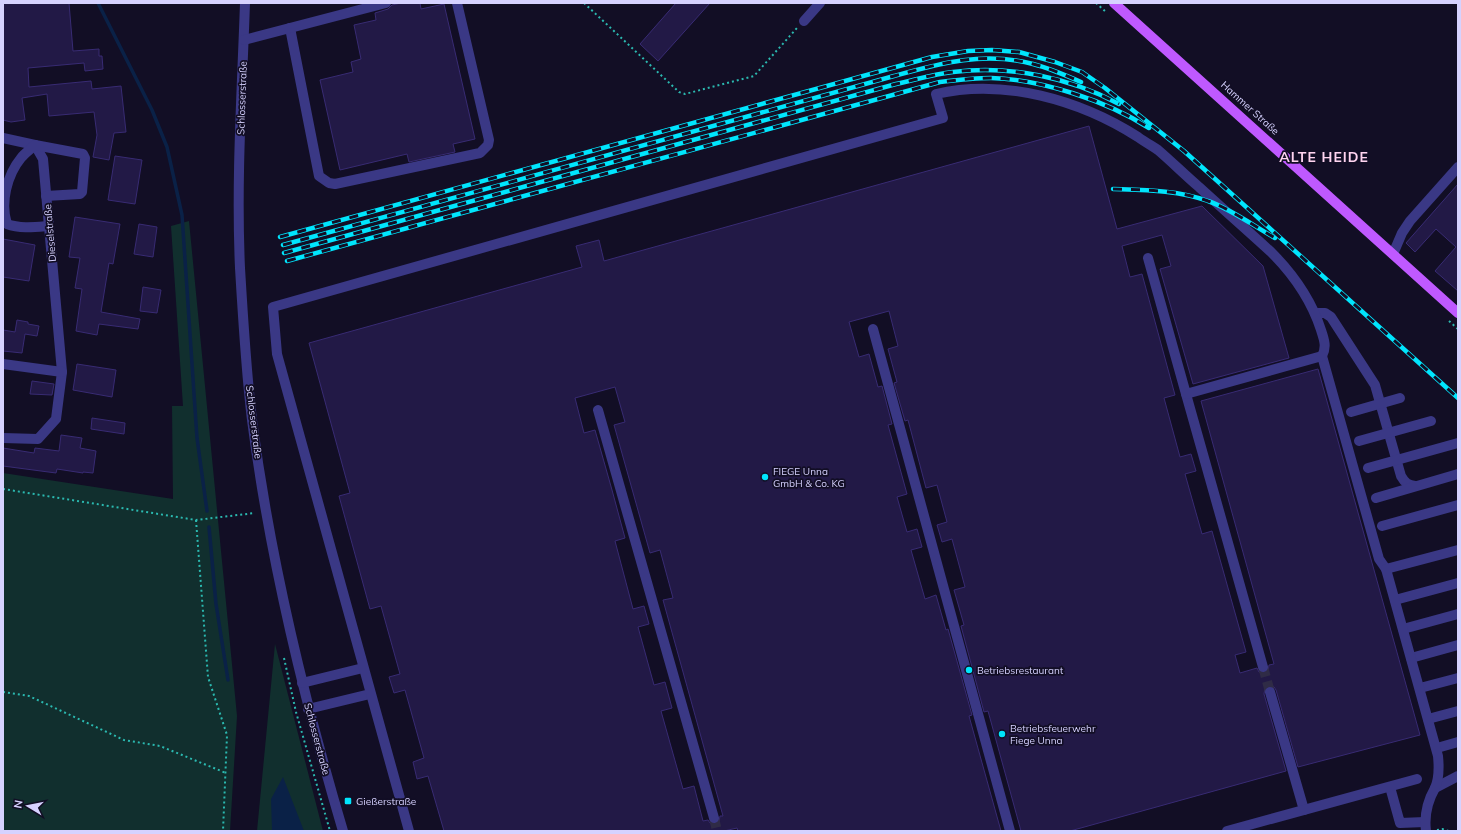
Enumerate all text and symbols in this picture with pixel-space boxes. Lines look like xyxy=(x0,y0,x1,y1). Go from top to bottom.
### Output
street label: Schlosserstraße xyxy=(234,61,250,135)
street label: Hammer Straße xyxy=(1218,78,1282,138)
district label: ALTE HEIDE xyxy=(1279,148,1369,166)
street label: Dieselstraße xyxy=(41,204,59,262)
street label: Schlosserstraße xyxy=(243,385,265,459)
place label: FIEGE Unna GmbH & Co. KG xyxy=(773,465,845,490)
marker: FIEGE Unna GmbH & Co. KG xyxy=(760,472,770,482)
place label: Betriebsrestaurant xyxy=(977,664,1064,677)
marker: Betriebsrestaurant xyxy=(964,665,974,675)
street label: Schlosserstraße xyxy=(301,702,333,776)
place label: Betriebsfeuerwehr Fiege Unna xyxy=(1010,722,1096,747)
marker: Betriebsfeuerwehr Fiege Unna xyxy=(997,729,1007,739)
north arrow xyxy=(8,786,48,826)
place label: Gießerstraße xyxy=(356,795,416,808)
marker: Gießerstraße xyxy=(343,796,353,806)
text: N xyxy=(11,799,26,810)

